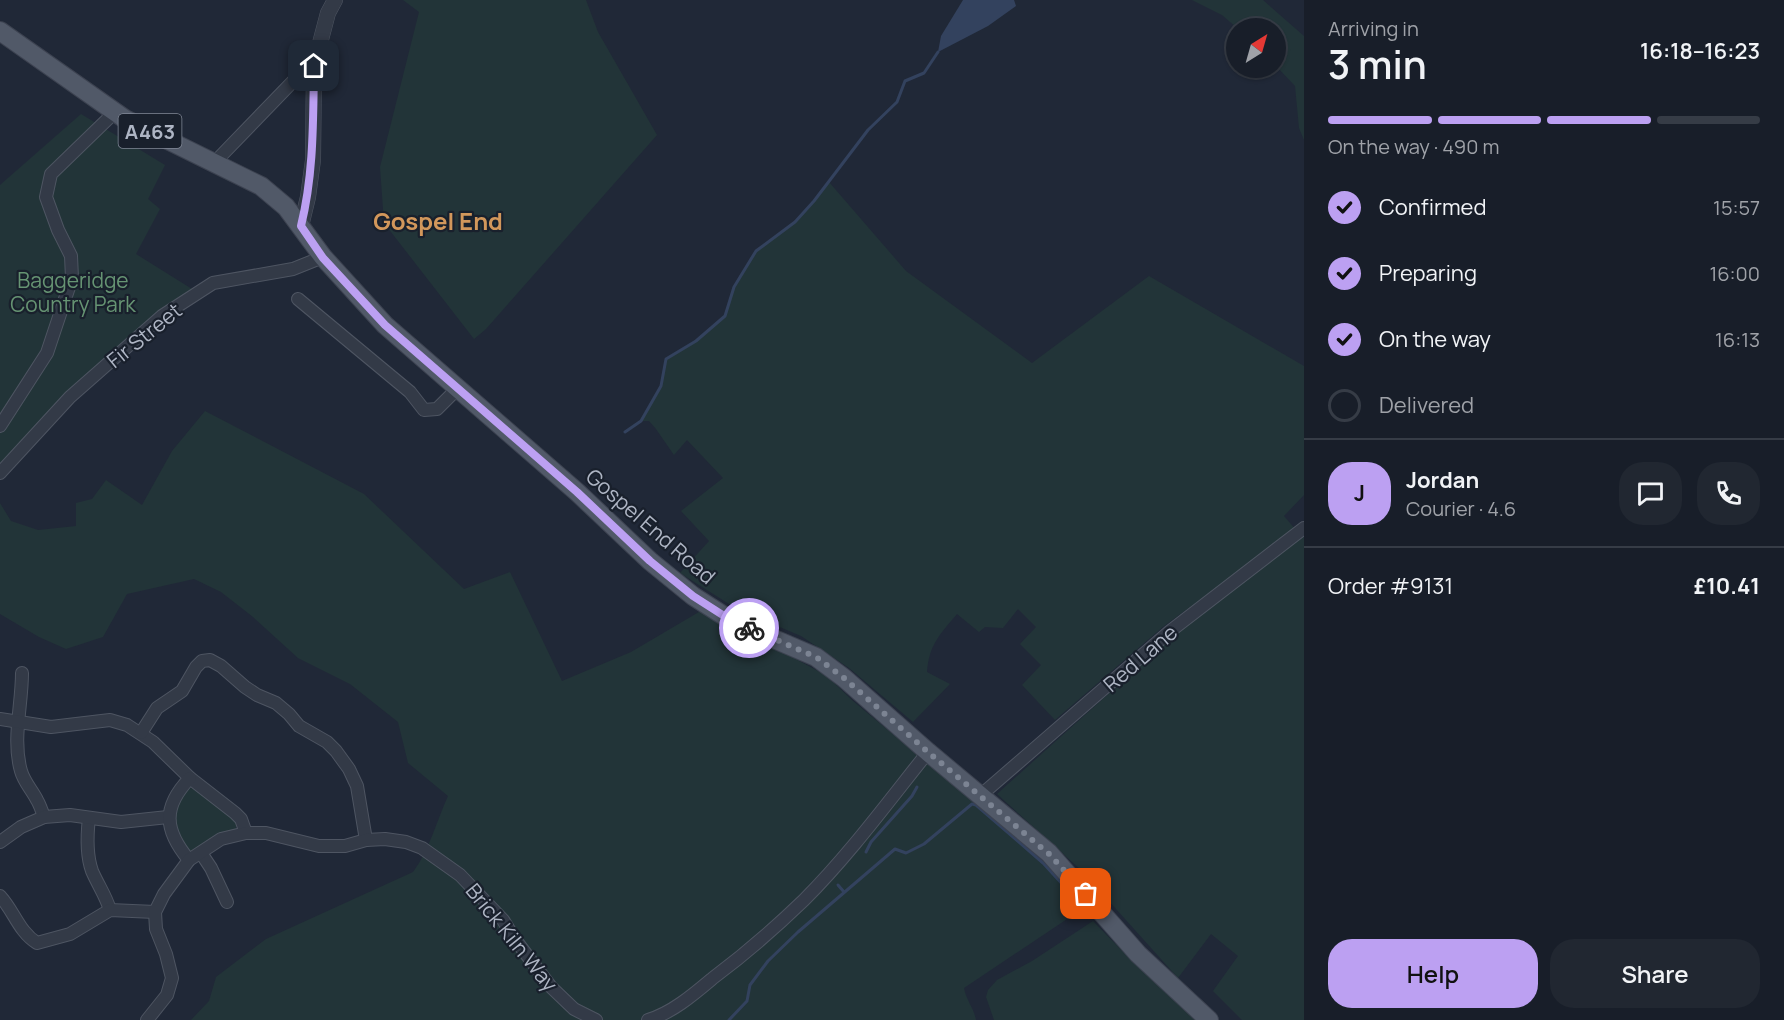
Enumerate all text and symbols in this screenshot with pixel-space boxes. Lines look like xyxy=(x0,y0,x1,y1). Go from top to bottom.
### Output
text: Arriving in xyxy=(1328,15,1419,42)
north arrow xyxy=(1226,18,1286,78)
map controls xyxy=(1226,18,1286,78)
text: 16:18–16:23 xyxy=(1640,36,1760,66)
text: 3 min xyxy=(1328,37,1427,91)
pin xyxy=(288,40,339,91)
icon: home xyxy=(297,49,330,82)
road number: A463 xyxy=(118,114,182,148)
text: On the way · 490 m xyxy=(1328,133,1499,160)
icon: check xyxy=(1328,191,1361,224)
text: Confirmed xyxy=(1379,192,1487,222)
text: 15:57 xyxy=(1713,194,1760,221)
district label: Gospel End xyxy=(373,204,503,237)
icon: check xyxy=(1328,257,1361,290)
text: Preparing xyxy=(1379,258,1477,288)
text: 16:00 xyxy=(1709,260,1760,287)
park label: Baggeridge Country Park xyxy=(10,266,136,318)
street label: Fir Street xyxy=(101,296,187,374)
icon: check xyxy=(1328,323,1361,356)
text: On the way xyxy=(1379,324,1491,354)
text: 16:13 xyxy=(1715,326,1760,353)
text: Delivered xyxy=(1379,390,1474,420)
street label: Gospel End Road xyxy=(580,462,722,590)
button: chat xyxy=(1619,462,1682,525)
button: phone xyxy=(1697,462,1760,525)
text: Jordan xyxy=(1406,465,1479,495)
text: J xyxy=(1354,478,1365,508)
text: Courier · 4.6 xyxy=(1406,495,1516,522)
text: Order #9131 xyxy=(1328,571,1453,601)
text: £10.41 xyxy=(1694,571,1760,601)
courier xyxy=(719,598,779,658)
icon: bike xyxy=(733,612,766,645)
street label: Red Lane xyxy=(1097,618,1183,698)
pin xyxy=(1060,868,1111,919)
street label: Brick Kiln Way xyxy=(460,877,564,997)
icon: bag xyxy=(1069,877,1102,910)
button: Help xyxy=(1328,939,1538,1008)
button: Share xyxy=(1550,939,1760,1008)

